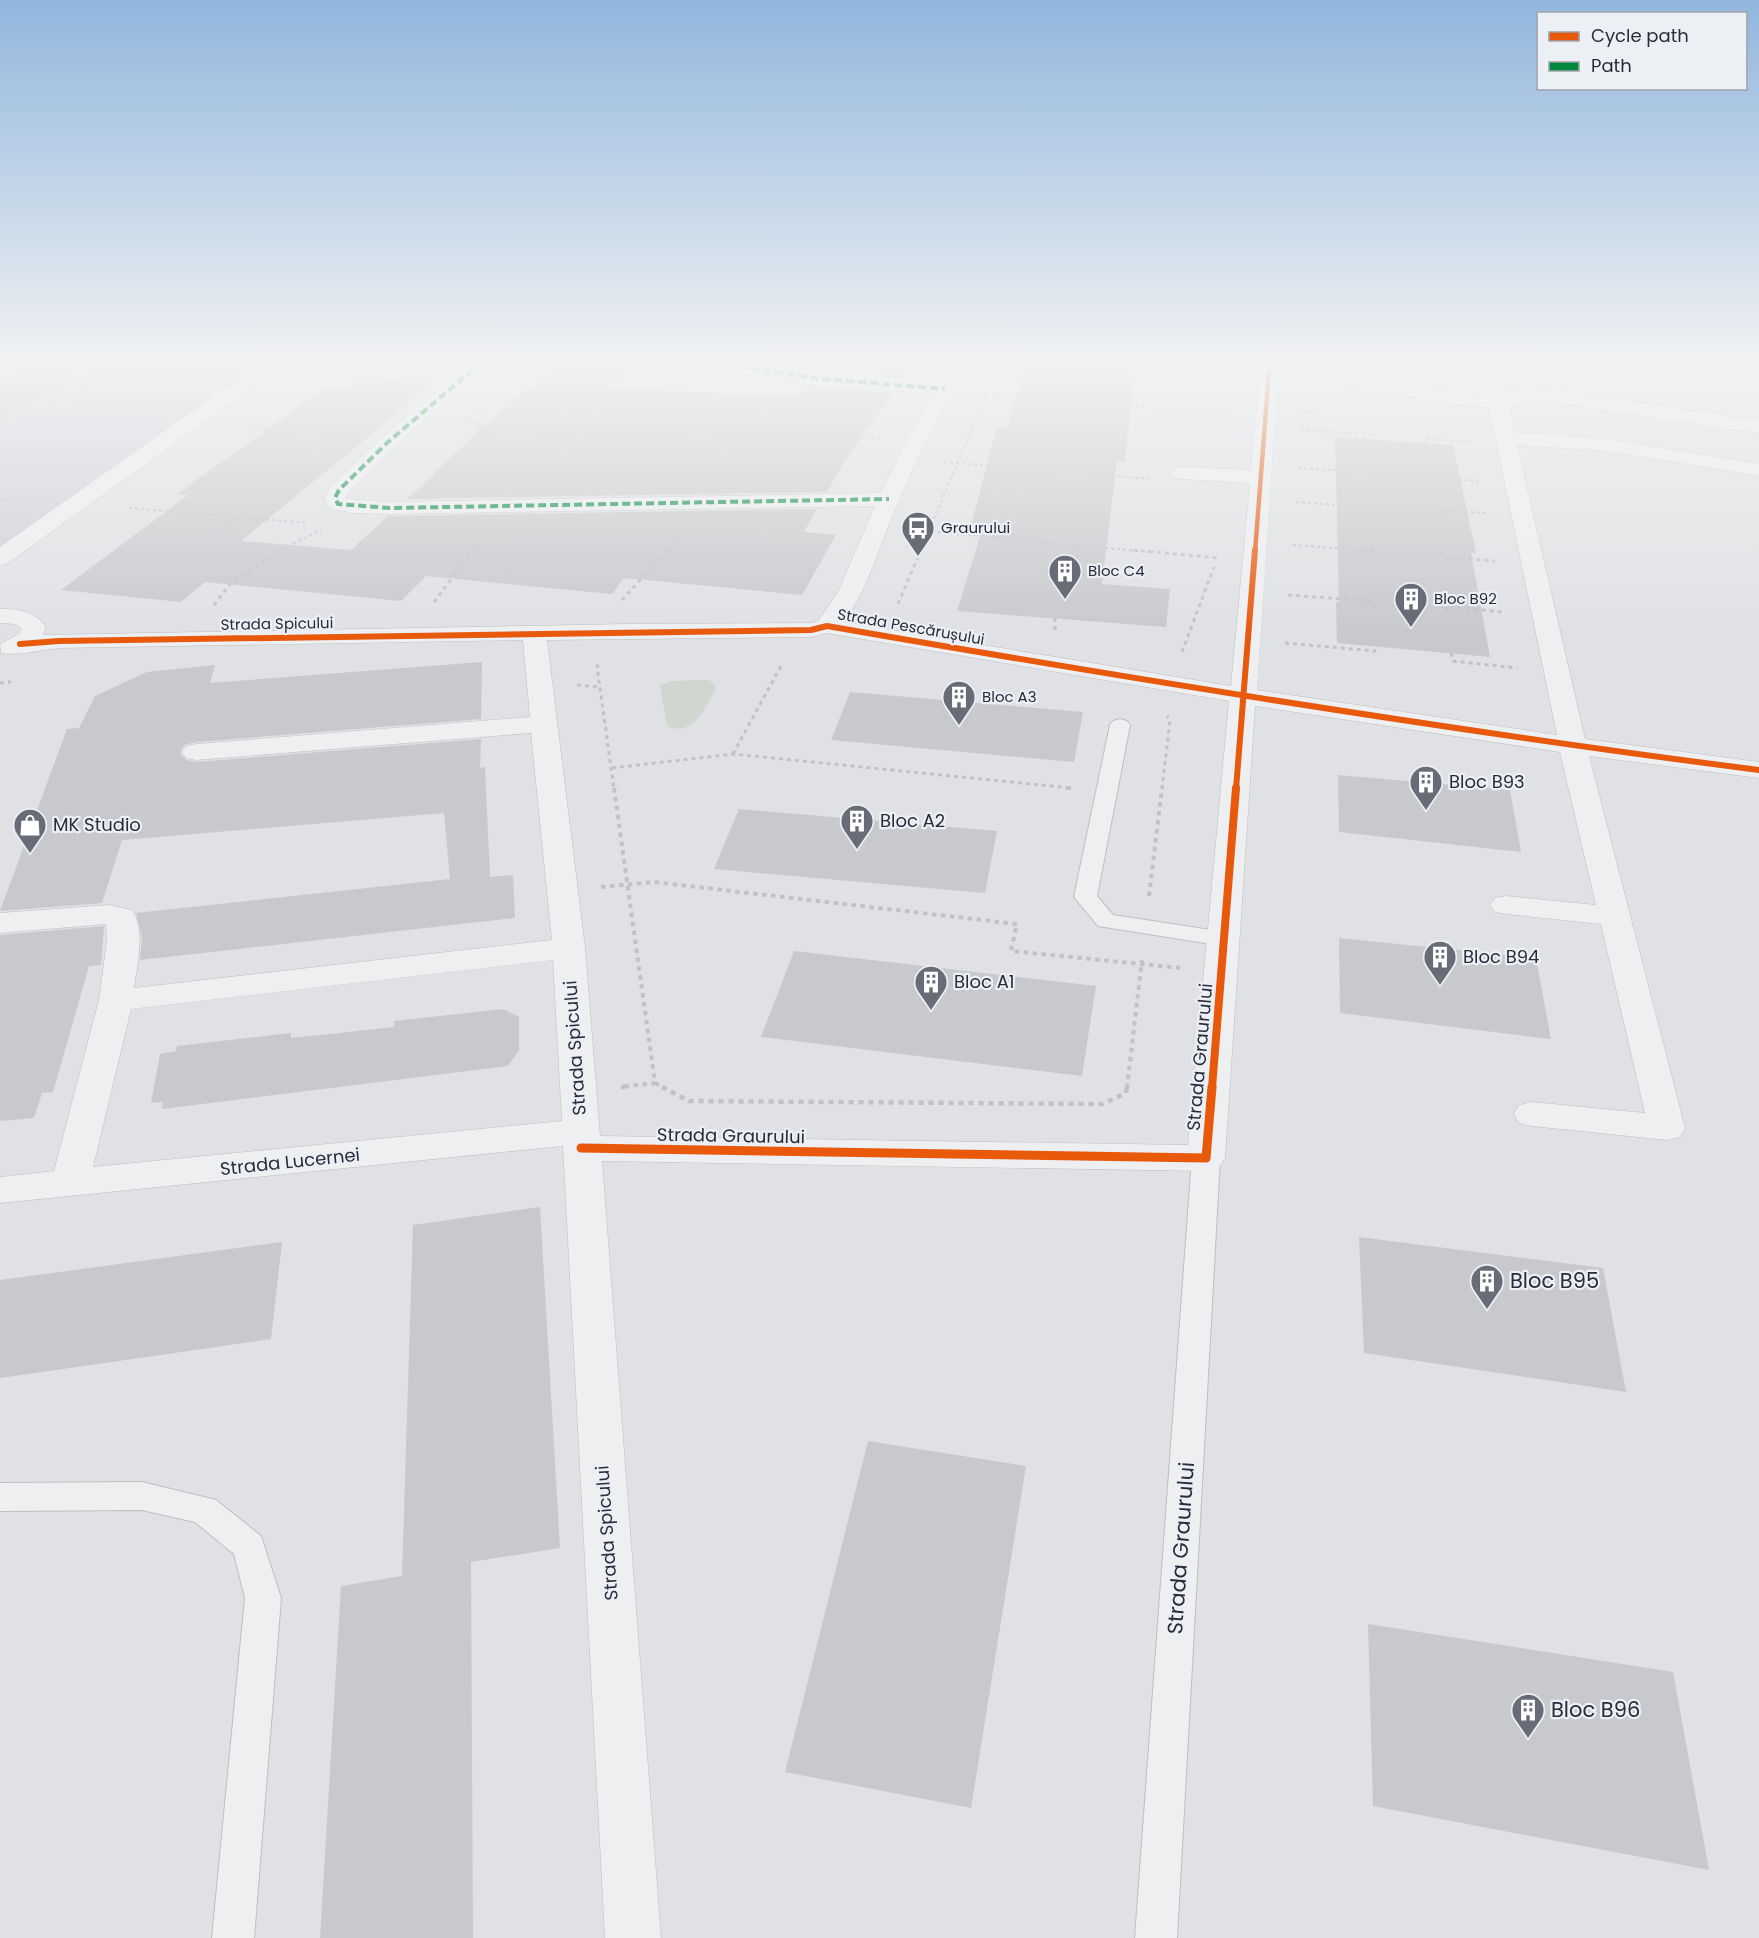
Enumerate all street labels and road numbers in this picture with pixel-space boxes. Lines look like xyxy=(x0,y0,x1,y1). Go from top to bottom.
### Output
street label: Strada Pescărușului xyxy=(836,603,986,650)
street label: Strada Spicului xyxy=(221,612,333,635)
street label: Strada Spicului xyxy=(557,980,592,1116)
street label: Strada Graurului xyxy=(1181,982,1218,1132)
street label: Strada Graurului xyxy=(657,1122,805,1149)
street label: Strada Lucernei xyxy=(219,1142,361,1181)
street label: Strada Graurului xyxy=(1160,1461,1201,1635)
street label: Strada Spicului xyxy=(589,1465,624,1601)

